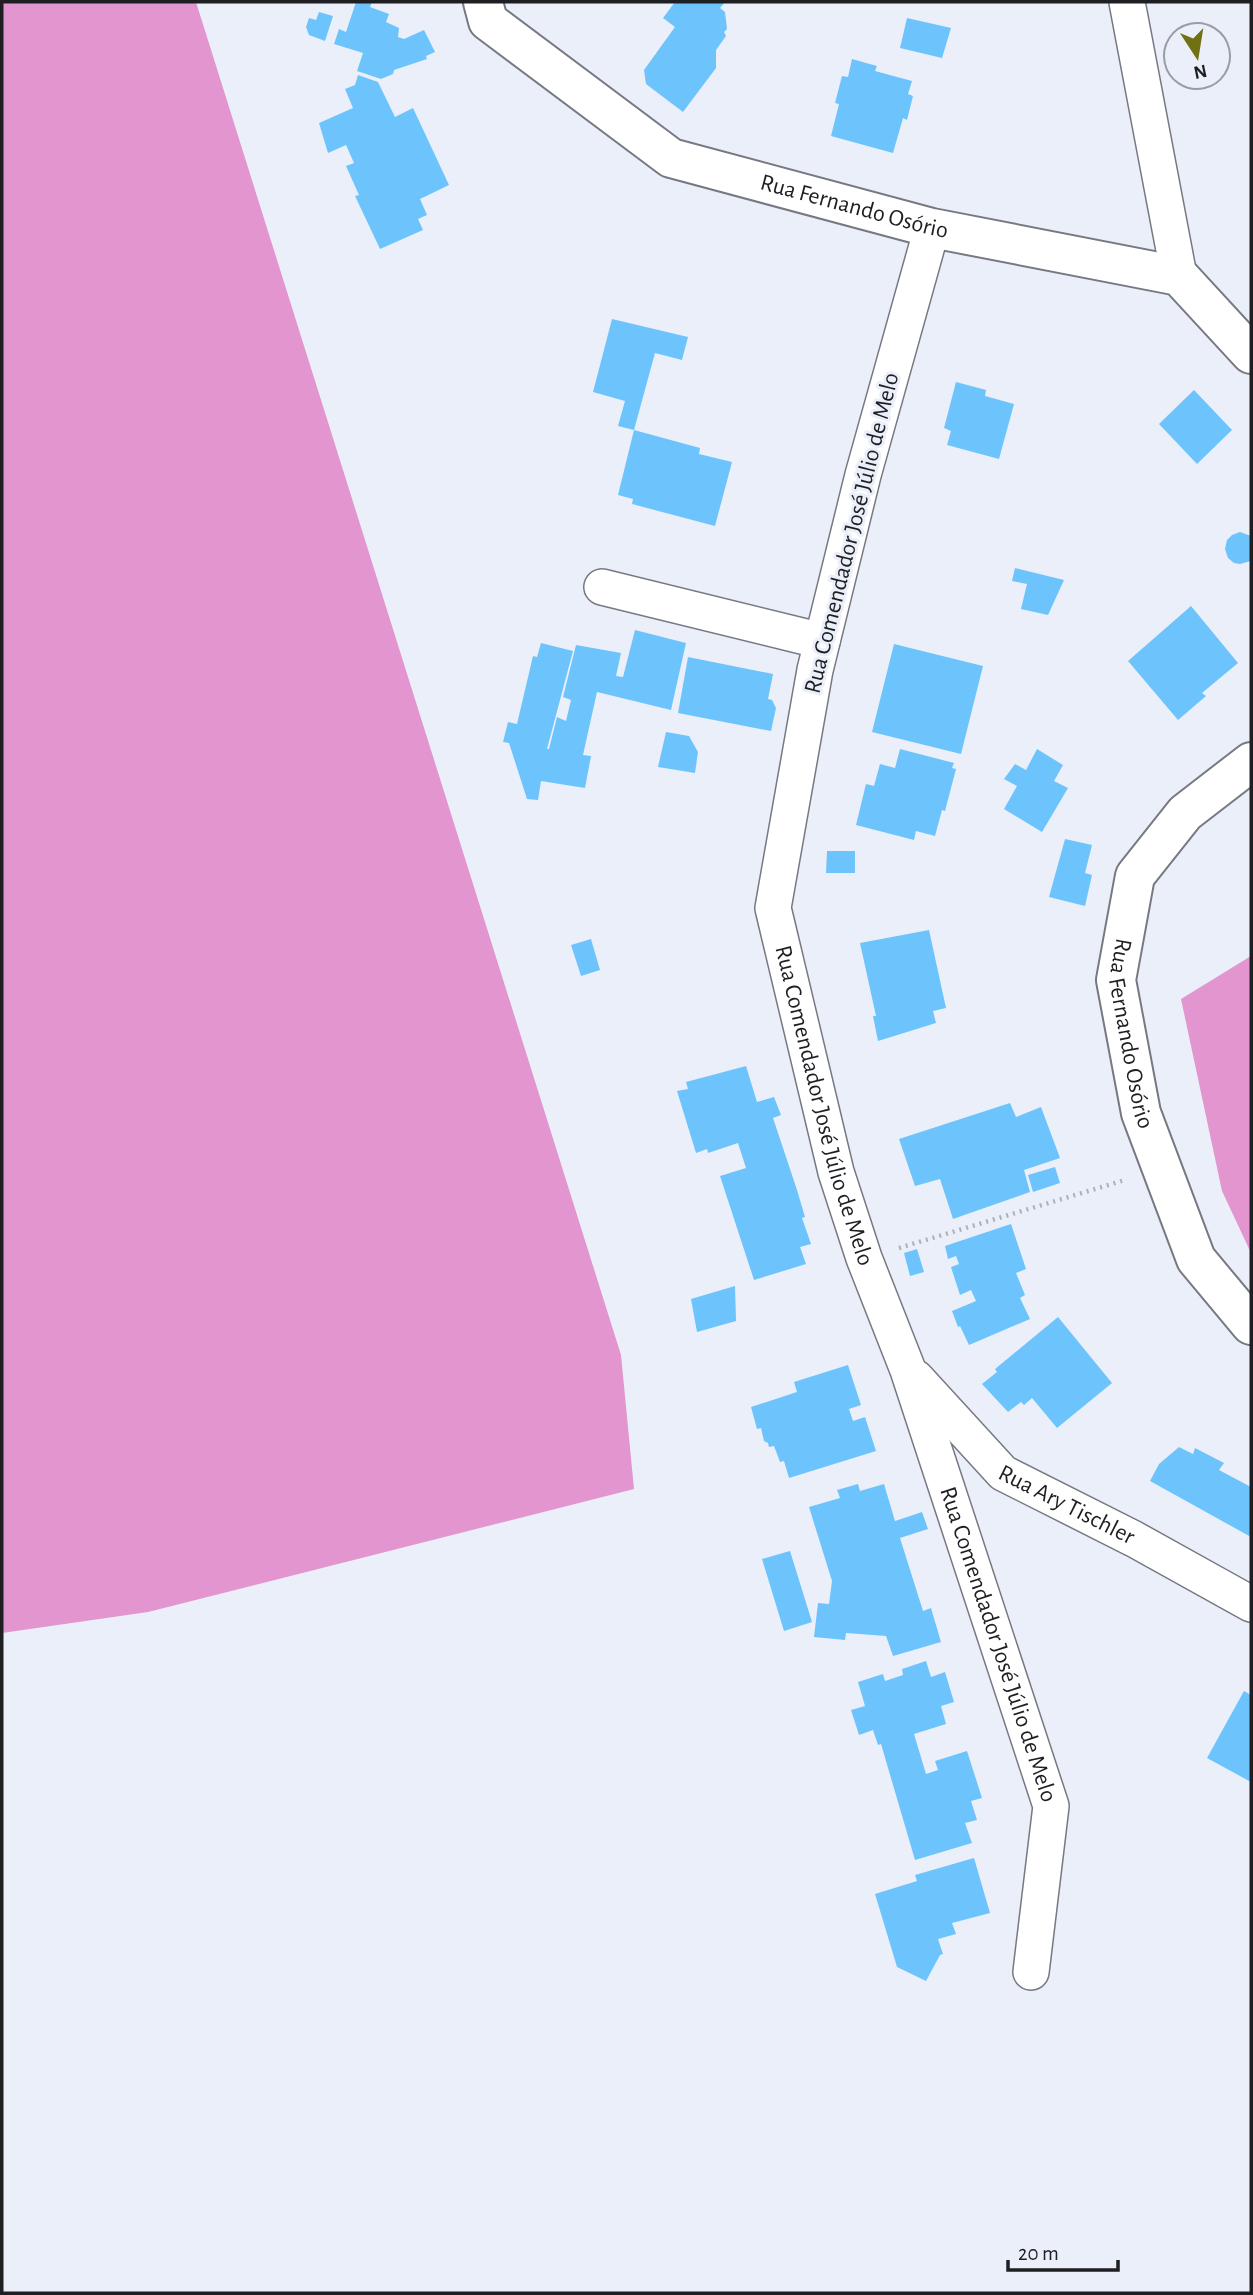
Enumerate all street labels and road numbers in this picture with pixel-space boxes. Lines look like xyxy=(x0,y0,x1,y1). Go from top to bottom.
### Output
street label: Rua Fernando Osório xyxy=(758,171,950,243)
street label: Rua Comendador José Júlio de Melo xyxy=(800,370,904,696)
street label: Rua Fernando Osório xyxy=(1104,936,1158,1132)
street label: Rua Comendador José Júlio de Melo xyxy=(770,943,878,1269)
street label: Rua Ary Tischler xyxy=(995,1461,1139,1549)
street label: Rua Comendador José Júlio de Melo xyxy=(935,1484,1061,1805)

